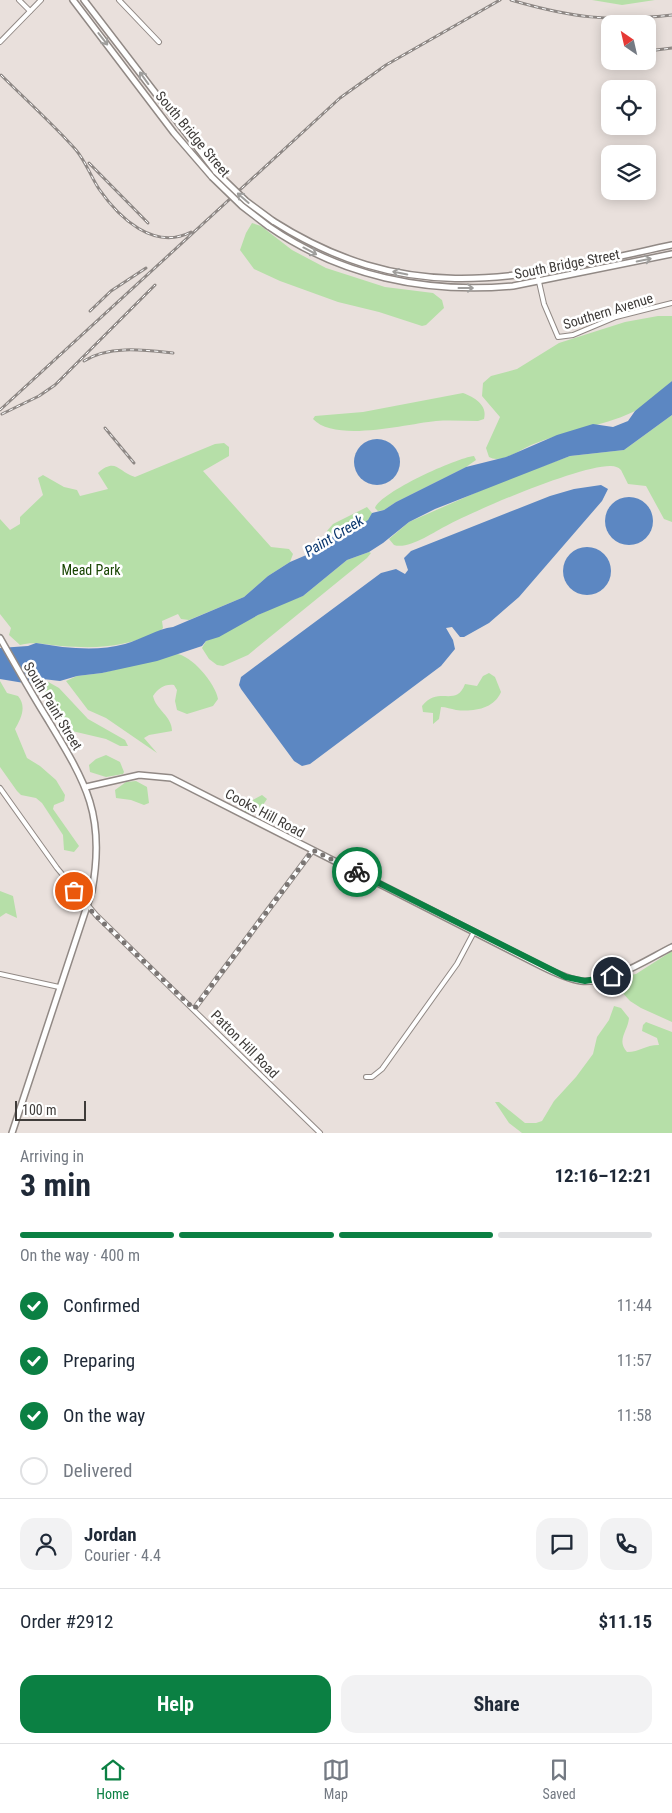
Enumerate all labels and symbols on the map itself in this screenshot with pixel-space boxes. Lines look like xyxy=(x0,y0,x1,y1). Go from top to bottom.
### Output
north arrow xyxy=(601,15,656,70)
one-way arrow xyxy=(97,32,108,45)
one-way arrow xyxy=(139,71,149,85)
street label: South Bridge Street xyxy=(153,88,233,180)
one-way arrow xyxy=(237,192,250,204)
one-way arrow xyxy=(302,246,316,256)
street label: South Bridge Street xyxy=(513,246,621,282)
one-way arrow xyxy=(635,255,651,265)
one-way arrow xyxy=(392,267,408,277)
one-way arrow xyxy=(458,283,474,293)
street label: Southern Avenue xyxy=(561,290,655,332)
water label: Paint Creek xyxy=(301,511,367,561)
park label: Mead Park xyxy=(62,562,121,578)
street label: South Paint Street xyxy=(20,659,86,753)
street label: Cooks Hill Road xyxy=(223,785,307,841)
courier xyxy=(332,847,382,897)
pin xyxy=(53,870,95,912)
pin xyxy=(591,955,633,997)
street label: Patton Hill Road xyxy=(208,1007,282,1081)
scale bar xyxy=(15,1098,86,1121)

